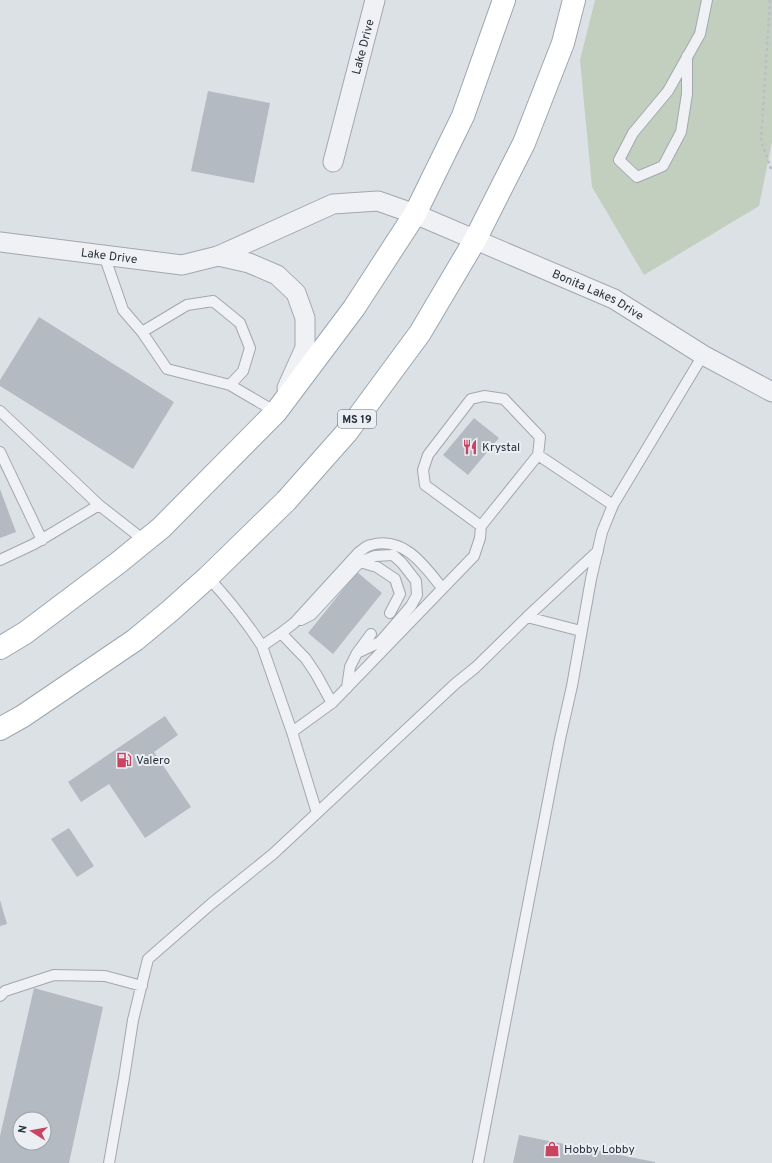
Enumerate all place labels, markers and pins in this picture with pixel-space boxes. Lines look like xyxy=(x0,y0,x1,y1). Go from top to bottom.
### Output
restaurant icon: Krystal xyxy=(461,438,479,456)
place label: Krystal xyxy=(482,440,520,456)
fuel station icon: Valero xyxy=(115,751,133,769)
place label: Valero xyxy=(136,753,170,769)
shop icon: Hobby Lobby xyxy=(543,1140,561,1158)
place label: Hobby Lobby xyxy=(564,1142,635,1158)

